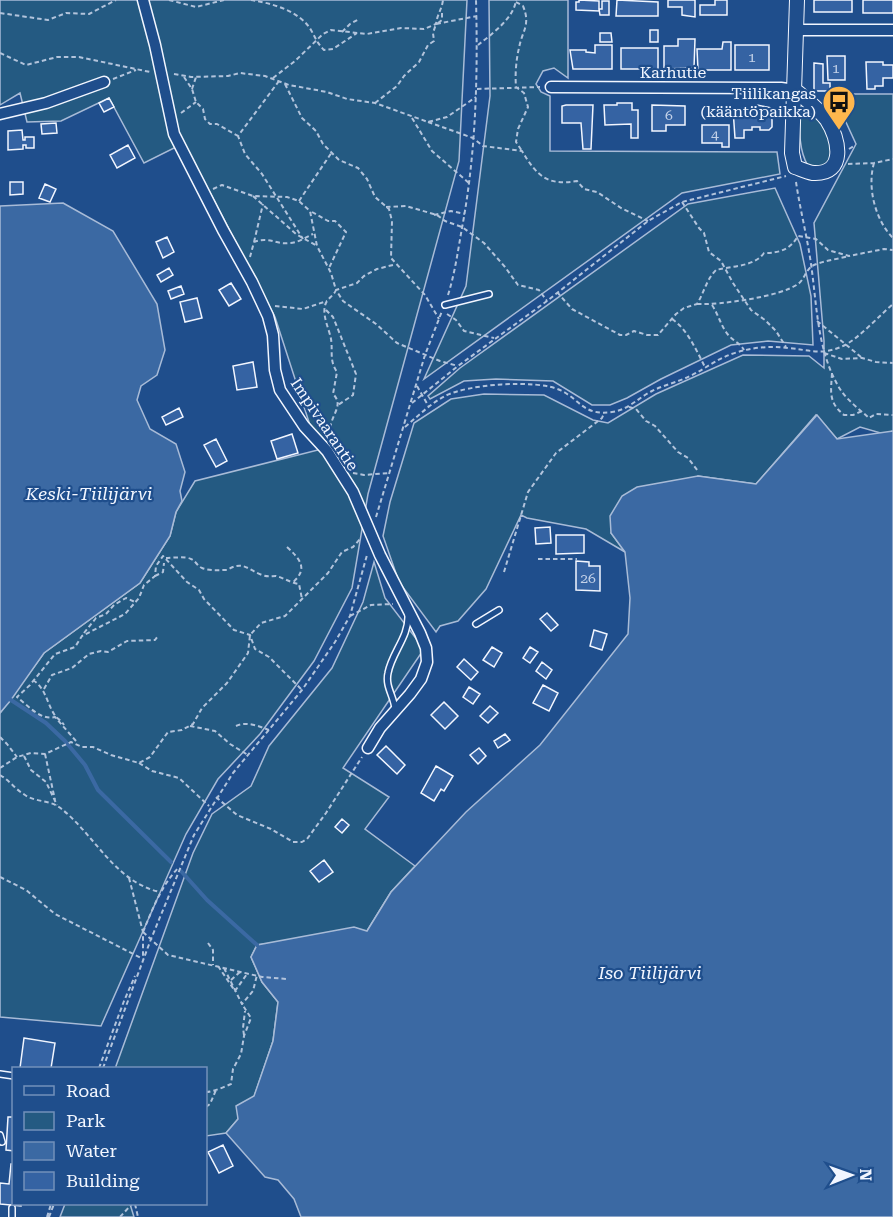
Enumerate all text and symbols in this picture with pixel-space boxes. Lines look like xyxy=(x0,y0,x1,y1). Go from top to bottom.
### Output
house number: 1 xyxy=(748,49,756,65)
house number: 1 xyxy=(832,60,840,76)
street label: Karhutie xyxy=(640,63,707,82)
place label: Tiilikangas (kääntöpaikka) xyxy=(700,84,816,121)
bus stop icon: Tiilikangas (kääntöpaikka) xyxy=(821,84,857,131)
house number: 6 xyxy=(665,107,673,123)
house number: 4 xyxy=(711,126,719,142)
street label: Impivaarantie xyxy=(287,374,363,474)
water label: Keski-Tiilijärvi xyxy=(25,483,153,504)
house number: 26 xyxy=(580,570,596,586)
water label: Iso Tiilijärvi xyxy=(597,962,702,983)
legend xyxy=(12,1067,207,1205)
text: Road xyxy=(66,1080,111,1101)
text: Park xyxy=(66,1110,106,1131)
text: Water xyxy=(66,1140,117,1161)
north arrow xyxy=(821,1145,881,1205)
text: N xyxy=(856,1168,875,1181)
text: Building xyxy=(66,1170,140,1191)

